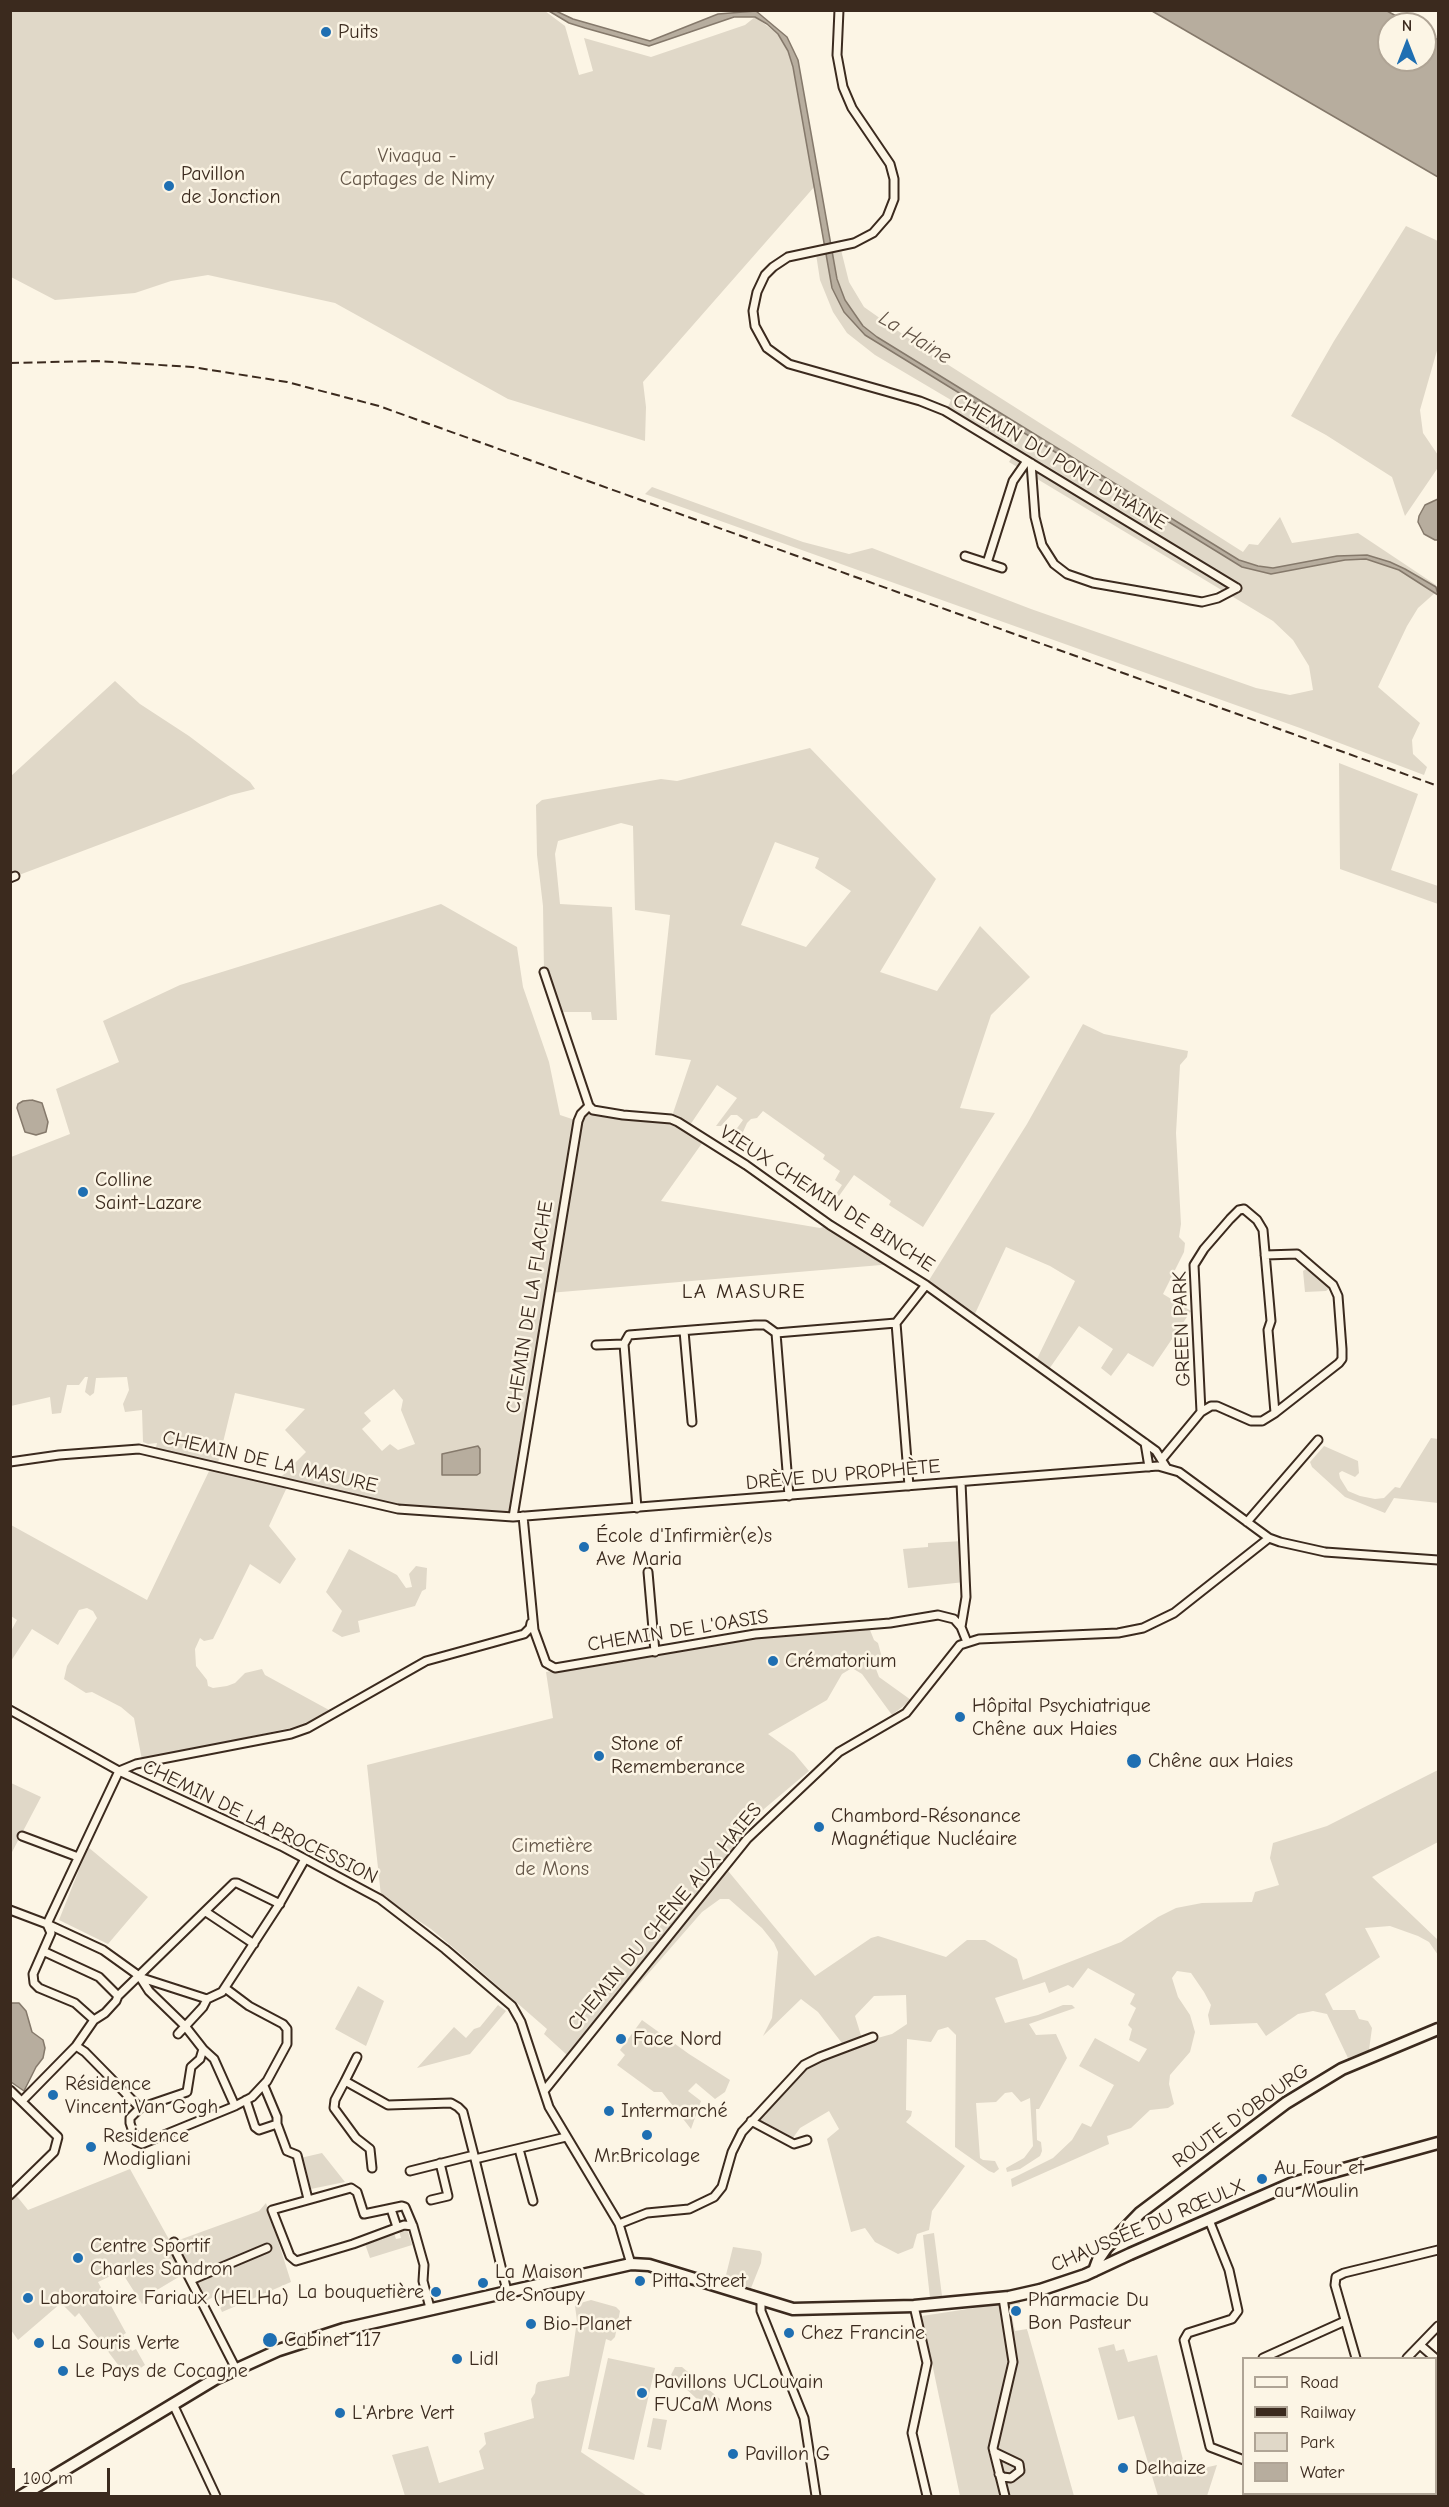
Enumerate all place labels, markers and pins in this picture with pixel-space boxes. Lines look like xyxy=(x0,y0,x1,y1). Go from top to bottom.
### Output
place label: Puits xyxy=(338,20,378,44)
marker: Puits xyxy=(319,25,333,39)
place label: Pavillon de Jonction xyxy=(181,162,281,209)
marker: Pavillon de Jonction xyxy=(162,179,176,193)
place label: Colline Saint-Lazare xyxy=(95,1168,202,1215)
marker: Colline Saint-Lazare xyxy=(76,1185,90,1199)
place label: École d'Infirmièr(e)s Ave Maria xyxy=(596,1524,772,1571)
marker: École d'Infirmièr(e)s Ave Maria xyxy=(577,1540,591,1554)
place label: Crématorium xyxy=(785,1649,896,1673)
marker: Crématorium xyxy=(766,1654,780,1668)
place label: Hôpital Psychiatrique Chêne aux Haies xyxy=(972,1694,1151,1741)
marker: Hôpital Psychiatrique Chêne aux Haies xyxy=(953,1710,967,1724)
place label: Stone of Rememberance xyxy=(611,1732,745,1779)
marker: Stone of Rememberance xyxy=(592,1749,606,1763)
place label: Chêne aux Haies xyxy=(1148,1749,1293,1773)
marker: Chêne aux Haies xyxy=(1125,1752,1143,1770)
place label: Chambord-Résonance Magnétique Nucléaire xyxy=(831,1804,1021,1851)
marker: Chambord-Résonance Magnétique Nucléaire xyxy=(812,1820,826,1834)
place label: Face Nord xyxy=(633,2027,722,2051)
marker: Face Nord xyxy=(614,2032,628,2046)
place label: Résidence Vincent Van Gogh xyxy=(65,2072,218,2119)
marker: Résidence Vincent Van Gogh xyxy=(46,2088,60,2102)
place label: Intermarché xyxy=(621,2099,728,2123)
marker: Intermarché xyxy=(602,2104,616,2118)
place label: Residence Modigliani xyxy=(103,2124,191,2171)
marker: Mr.Bricolage xyxy=(640,2128,654,2142)
marker: Residence Modigliani xyxy=(84,2140,98,2154)
place label: Mr.Bricolage xyxy=(594,2144,700,2168)
place label: Au Four et au Moulin xyxy=(1274,2156,1364,2203)
marker: Au Four et au Moulin xyxy=(1255,2172,1269,2186)
place label: Centre Sportif Charles Sandron xyxy=(90,2234,233,2281)
marker: Centre Sportif Charles Sandron xyxy=(71,2251,85,2265)
place label: La Maison de Snoupy xyxy=(495,2260,585,2307)
place label: Pitta Street xyxy=(652,2269,746,2293)
marker: Pitta Street xyxy=(633,2274,647,2288)
marker: La Maison de Snoupy xyxy=(476,2276,490,2290)
place label: La bouquetière xyxy=(297,2280,424,2304)
marker: La bouquetière xyxy=(429,2285,443,2299)
place label: Laboratoire Fariaux (HELHa) xyxy=(40,2286,289,2310)
place label: Pharmacie Du Bon Pasteur xyxy=(1028,2288,1149,2335)
marker: Laboratoire Fariaux (HELHa) xyxy=(21,2291,35,2305)
marker: Pharmacie Du Bon Pasteur xyxy=(1009,2304,1023,2318)
place label: Bio-Planet xyxy=(543,2312,631,2336)
marker: Bio-Planet xyxy=(524,2317,538,2331)
place label: Chez Francine xyxy=(801,2321,925,2345)
marker: Chez Francine xyxy=(782,2326,796,2340)
place label: Cabinet 117 xyxy=(284,2328,381,2352)
place label: La Souris Verte xyxy=(51,2331,180,2355)
marker: Cabinet 117 xyxy=(261,2331,279,2349)
marker: La Souris Verte xyxy=(32,2336,46,2350)
place label: Lidl xyxy=(469,2347,499,2371)
marker: Lidl xyxy=(450,2352,464,2366)
place label: Le Pays de Cocagne xyxy=(75,2359,248,2383)
marker: Le Pays de Cocagne xyxy=(56,2364,70,2378)
place label: Pavillons UCLouvain FUCaM Mons xyxy=(654,2370,823,2417)
marker: Pavillons UCLouvain FUCaM Mons xyxy=(635,2386,649,2400)
place label: L'Arbre Vert xyxy=(352,2401,454,2425)
marker: L'Arbre Vert xyxy=(333,2406,347,2420)
place label: Pavillon G xyxy=(745,2442,830,2466)
marker: Pavillon G xyxy=(726,2447,740,2461)
place label: Delhaize xyxy=(1135,2456,1206,2480)
marker: Delhaize xyxy=(1116,2461,1130,2475)

